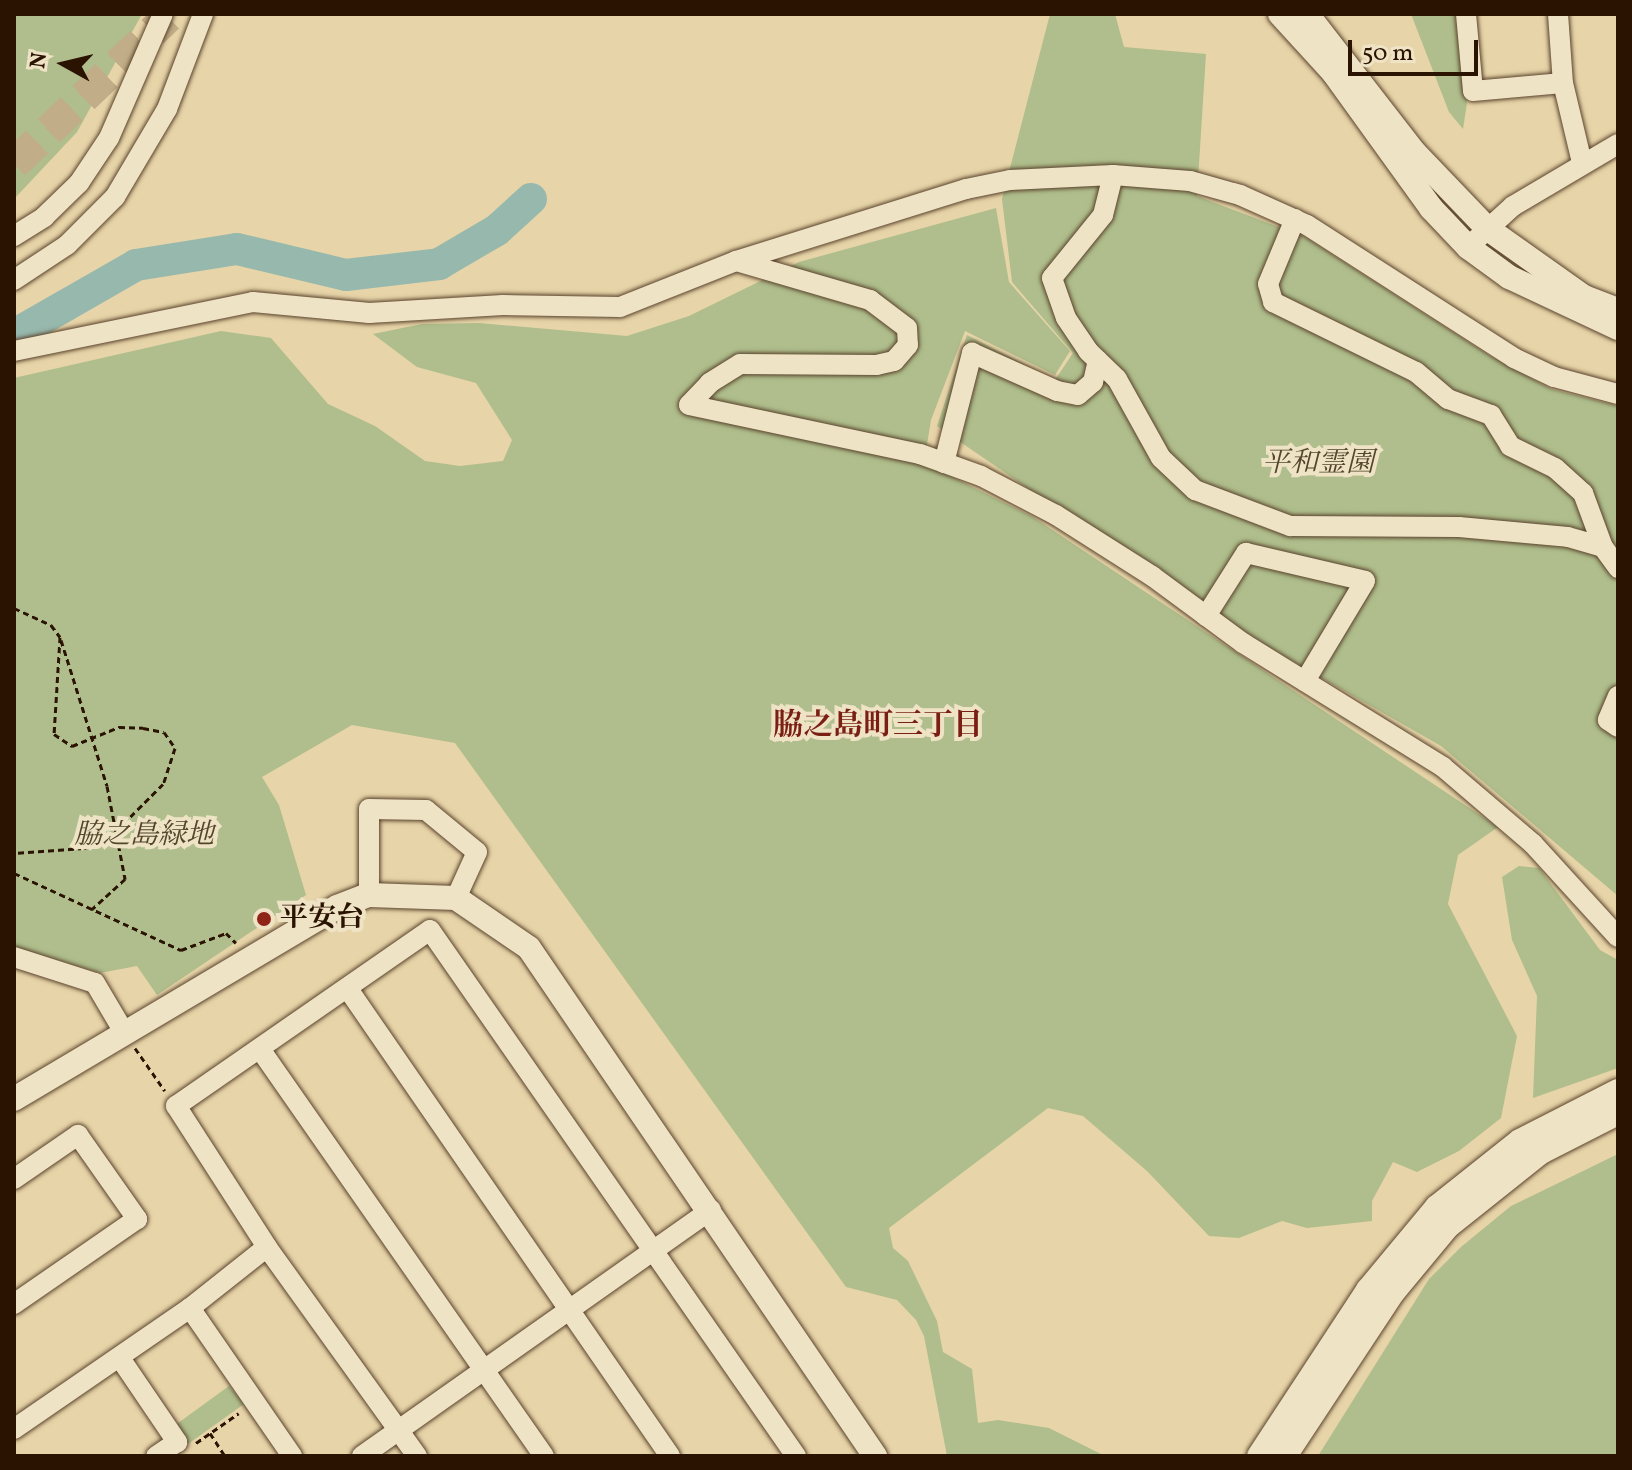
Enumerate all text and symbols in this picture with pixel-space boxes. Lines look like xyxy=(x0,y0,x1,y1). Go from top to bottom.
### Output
north arrow xyxy=(24,24,104,104)
scale bar xyxy=(1352,24,1482,74)
text: 50 m xyxy=(1362,37,1414,71)
text: N xyxy=(23,51,56,71)
park label: 平和霊園 xyxy=(1262,447,1374,481)
district label: 脇之島町三丁目 xyxy=(773,708,983,744)
park label: 脇之島緑地 xyxy=(74,819,214,853)
place label: 平安台 xyxy=(280,902,364,936)
marker: 平安台 xyxy=(255,910,273,928)

